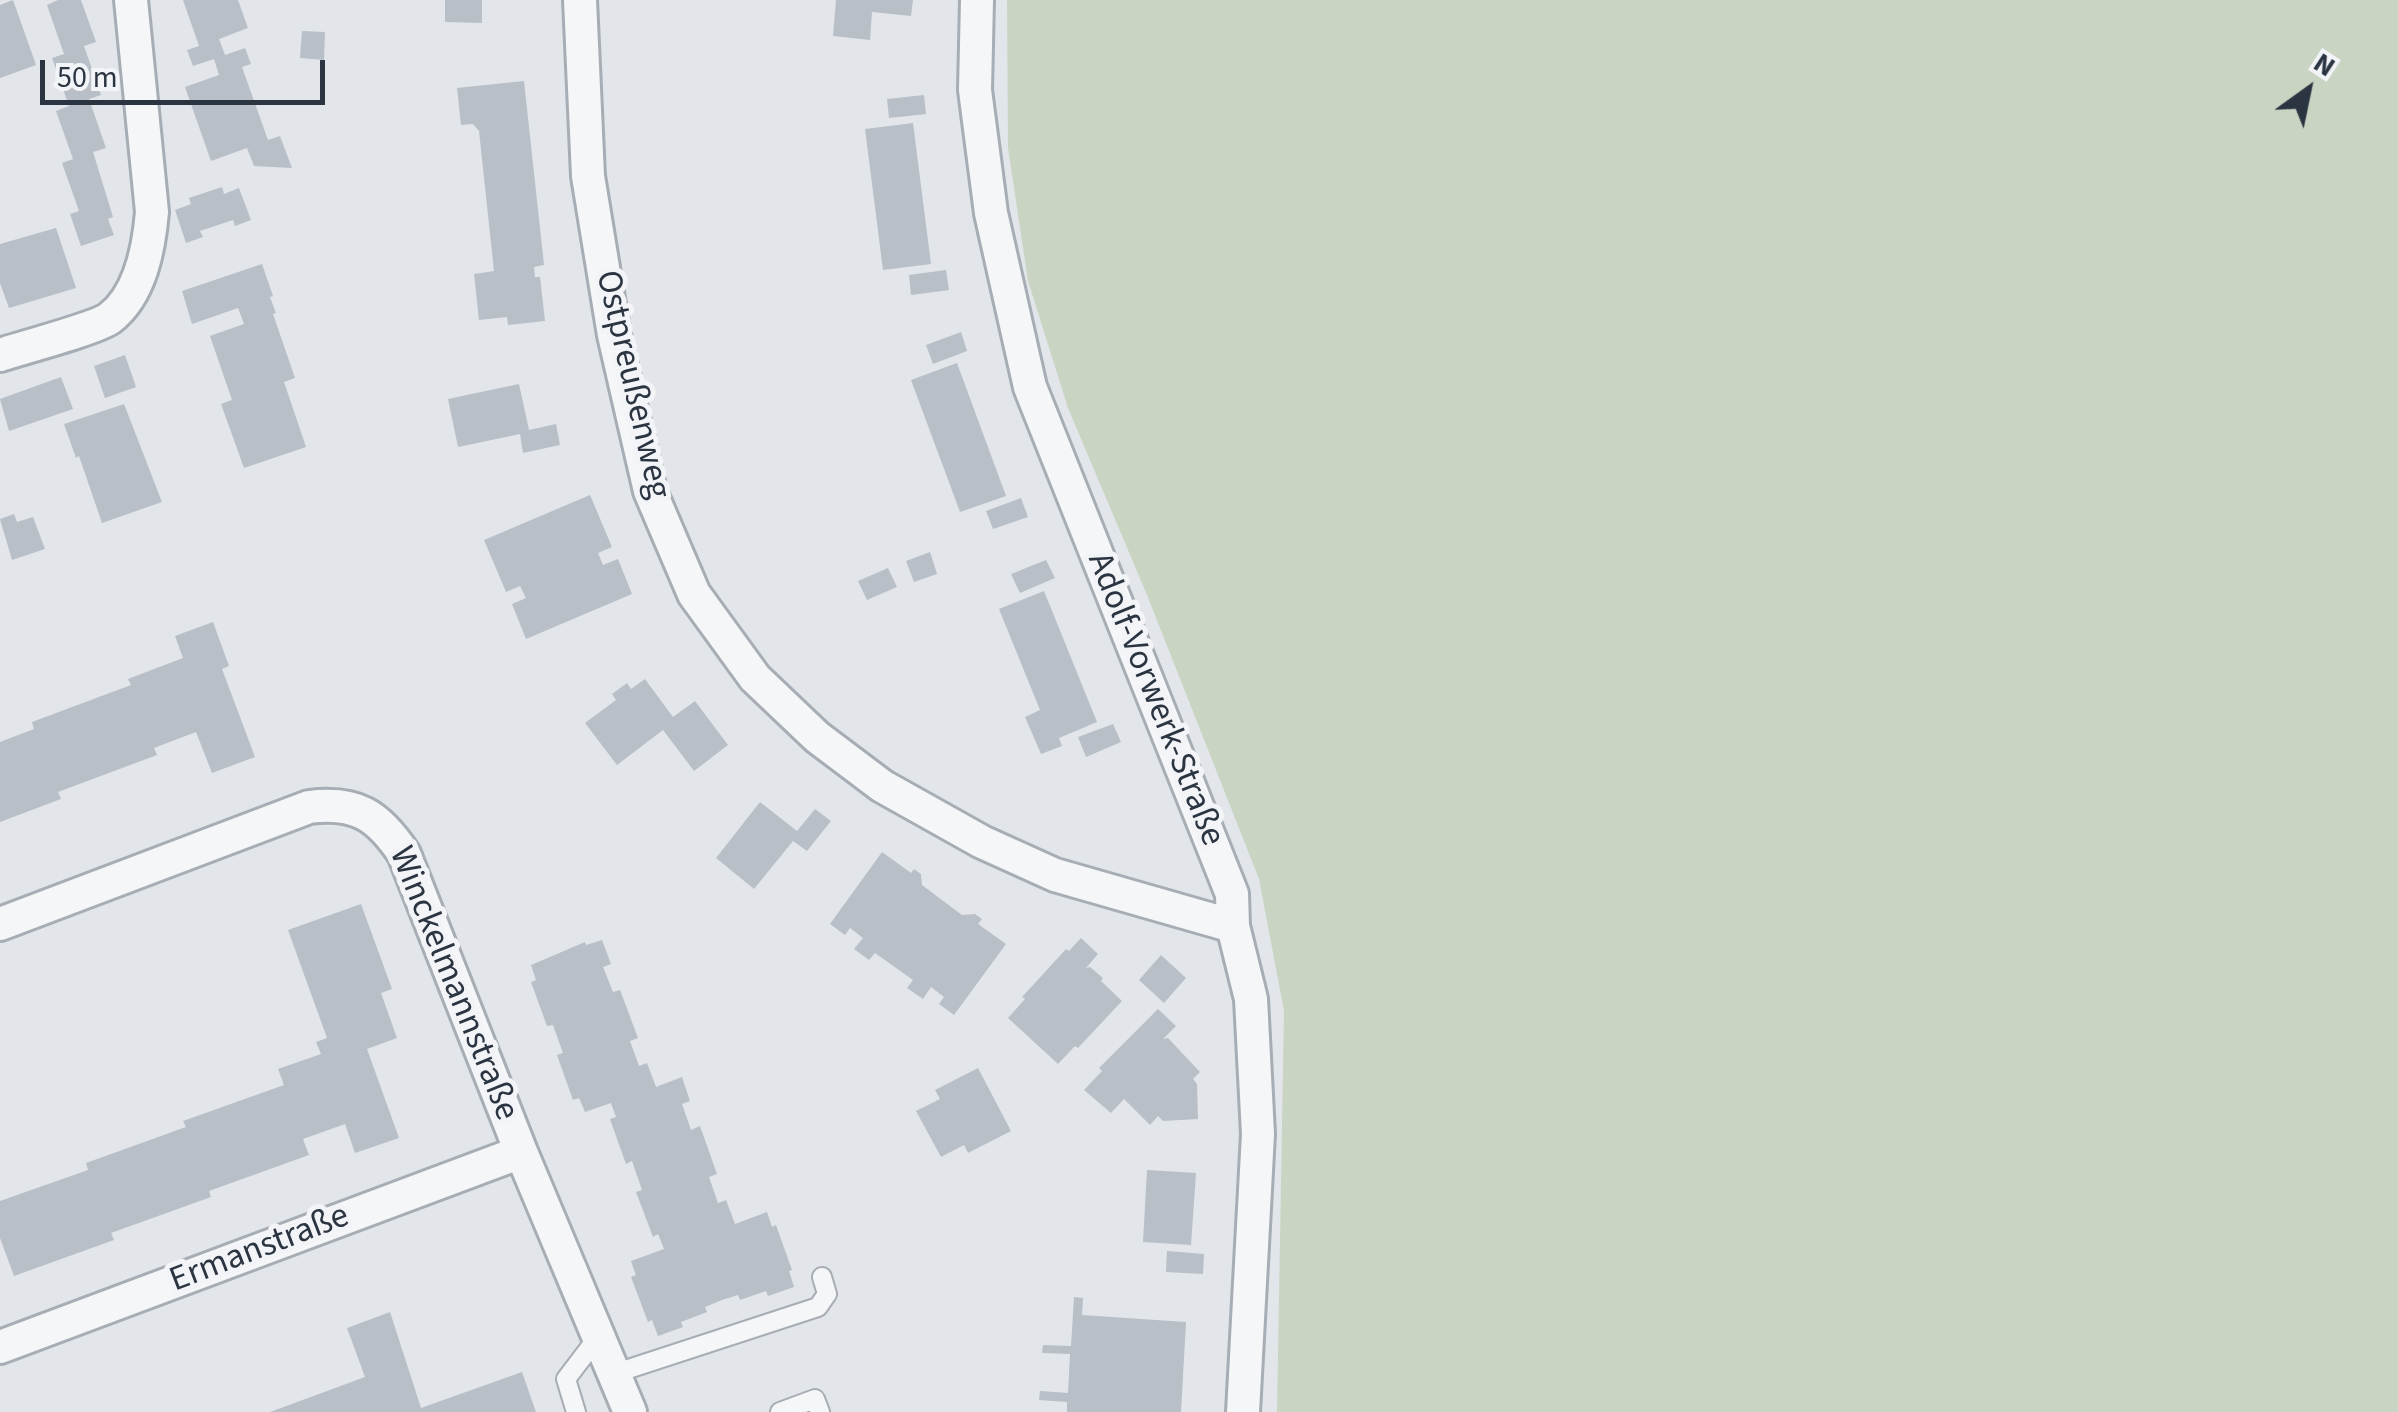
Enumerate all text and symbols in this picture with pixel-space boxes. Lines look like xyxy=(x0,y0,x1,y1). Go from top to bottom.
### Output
scale bar xyxy=(45,40,330,102)
north arrow xyxy=(2258,40,2358,140)
text: N xyxy=(2306,43,2343,87)
text: 50 m xyxy=(57,56,118,99)
street label: Ostpreußenweg xyxy=(584,267,678,503)
street label: Adolf-Vorwerk-Straße xyxy=(1076,547,1232,853)
street label: Winckelmannstraße xyxy=(378,841,526,1127)
street label: Ermanstraße xyxy=(164,1197,356,1303)

